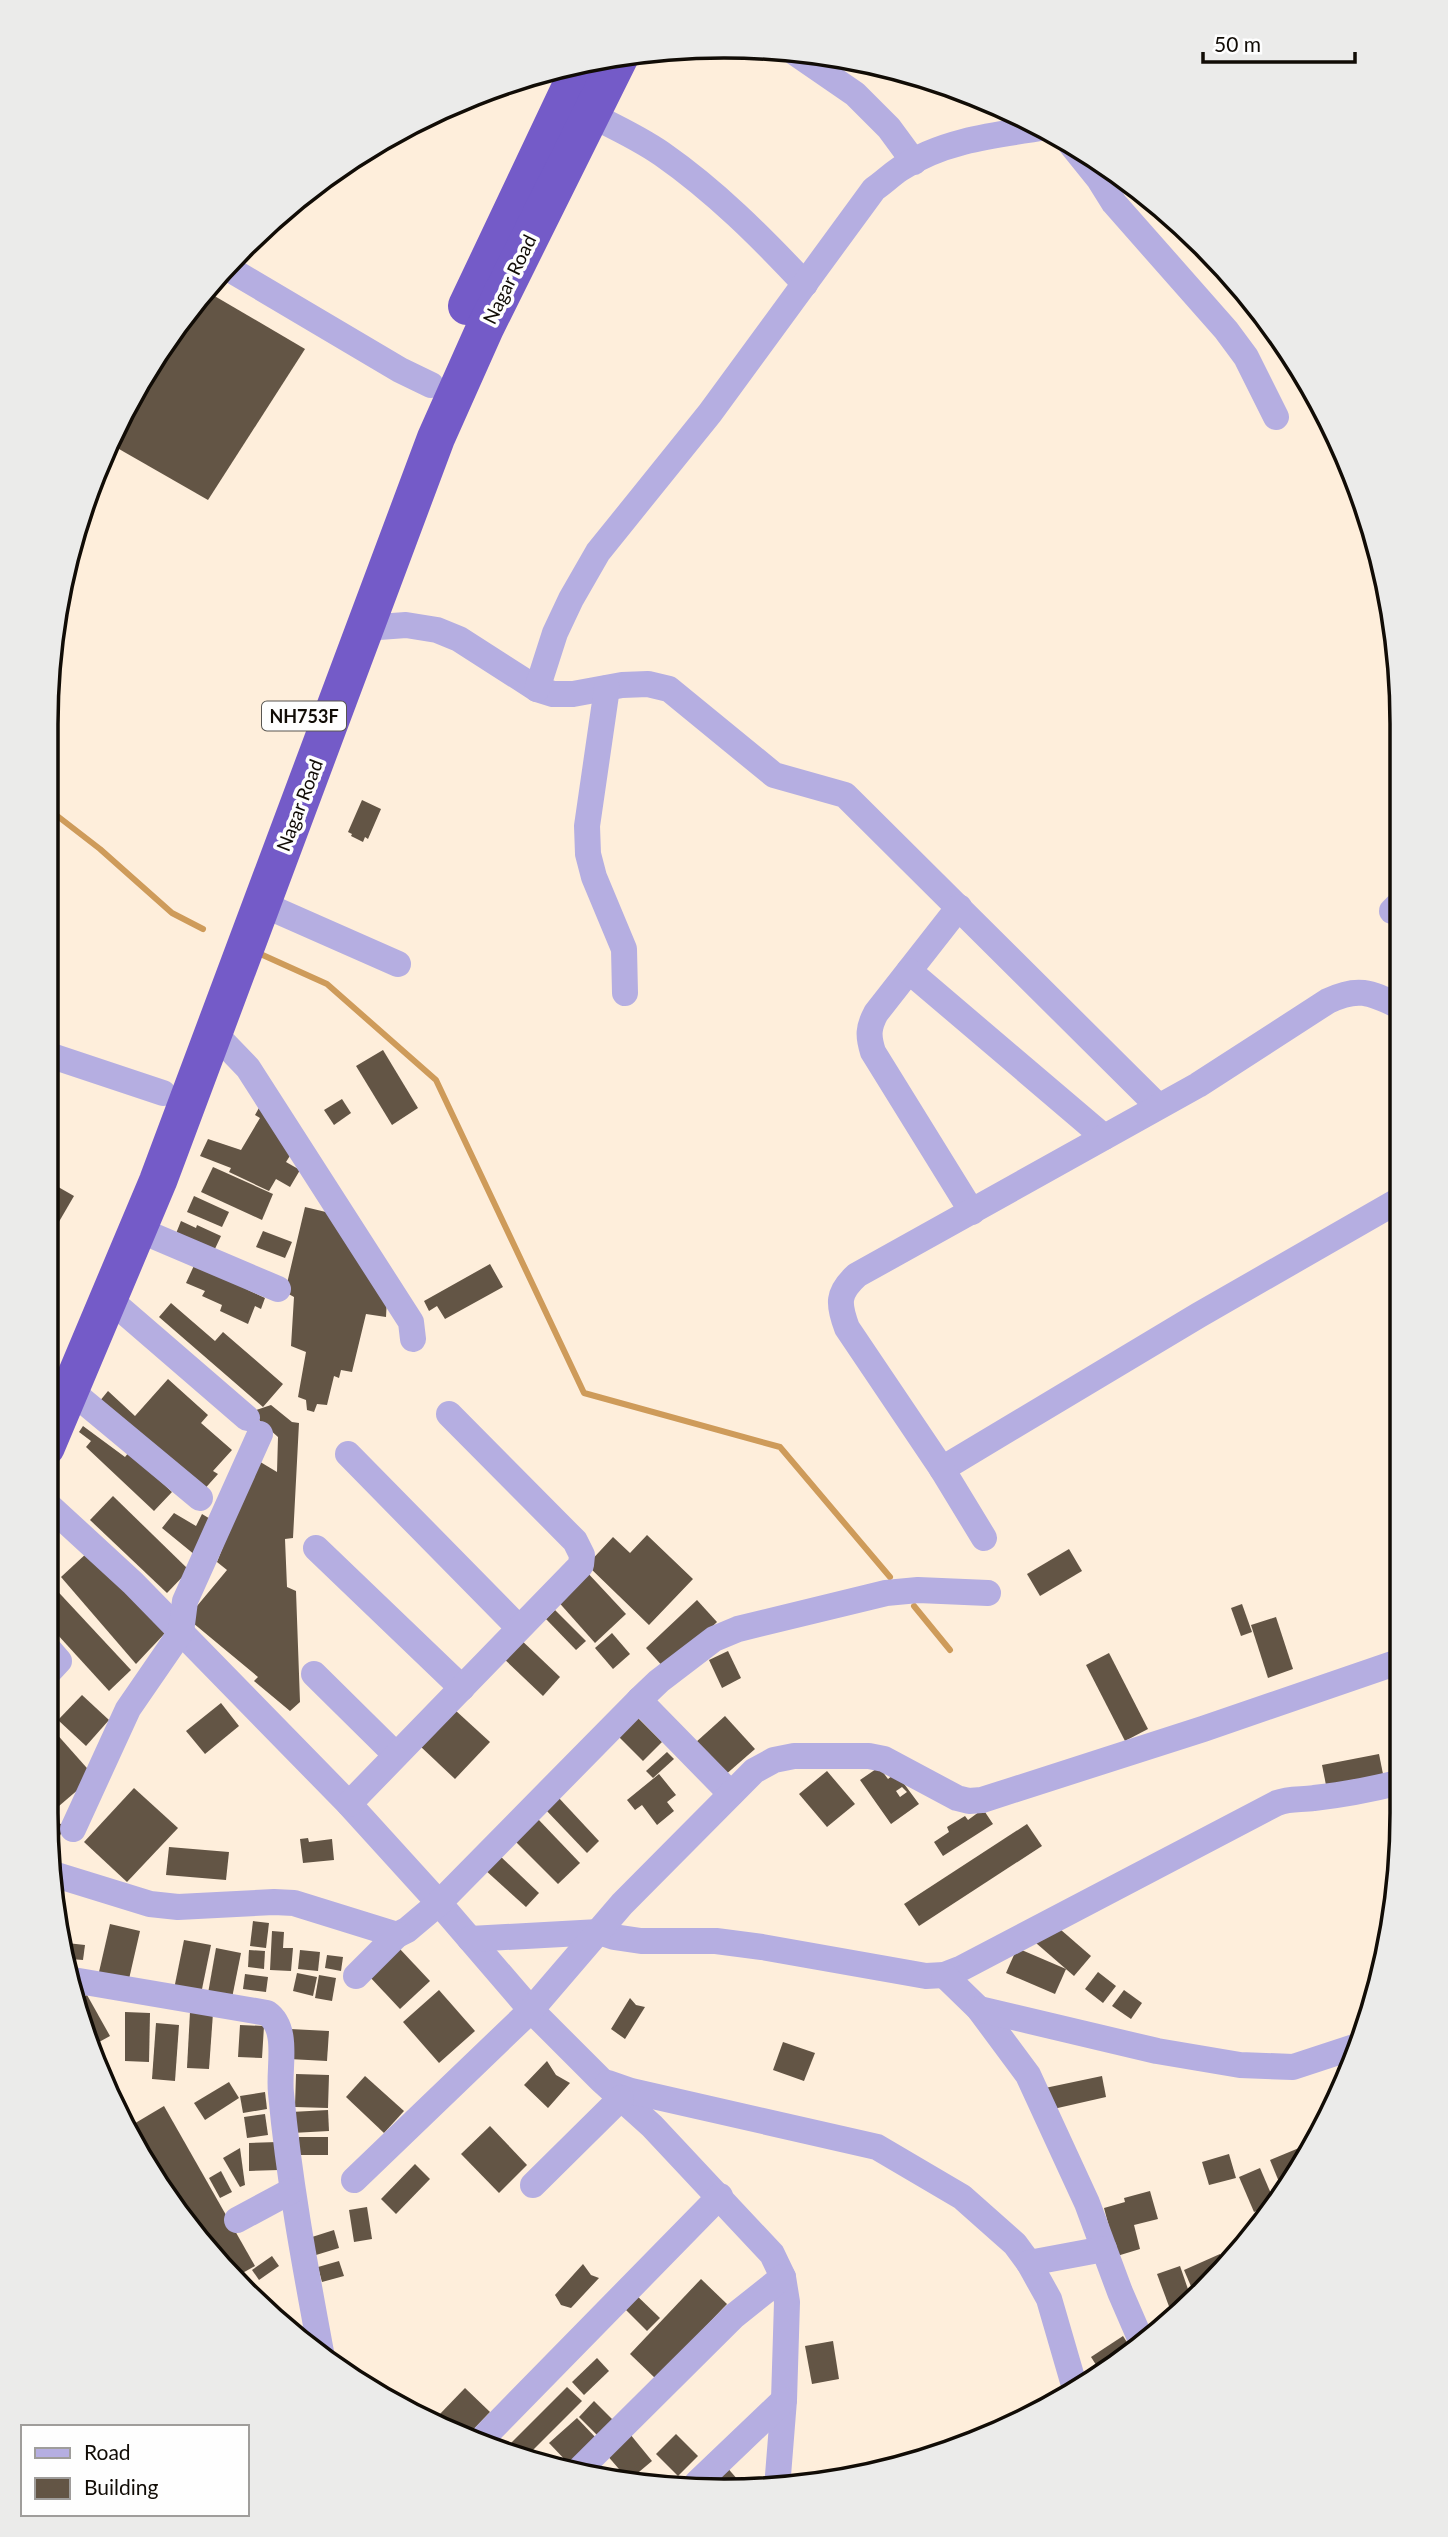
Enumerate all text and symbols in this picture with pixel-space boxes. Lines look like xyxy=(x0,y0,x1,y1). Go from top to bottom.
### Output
scale bar xyxy=(1203,21,1355,65)
text: 50 m xyxy=(1214,31,1261,56)
street label: Nagar Road xyxy=(478,231,540,327)
road number: NH753F xyxy=(262,702,346,730)
street label: Nagar Road xyxy=(271,756,327,854)
legend xyxy=(21,2425,248,2516)
text: Road xyxy=(84,2439,131,2464)
text: Building xyxy=(84,2474,159,2499)

